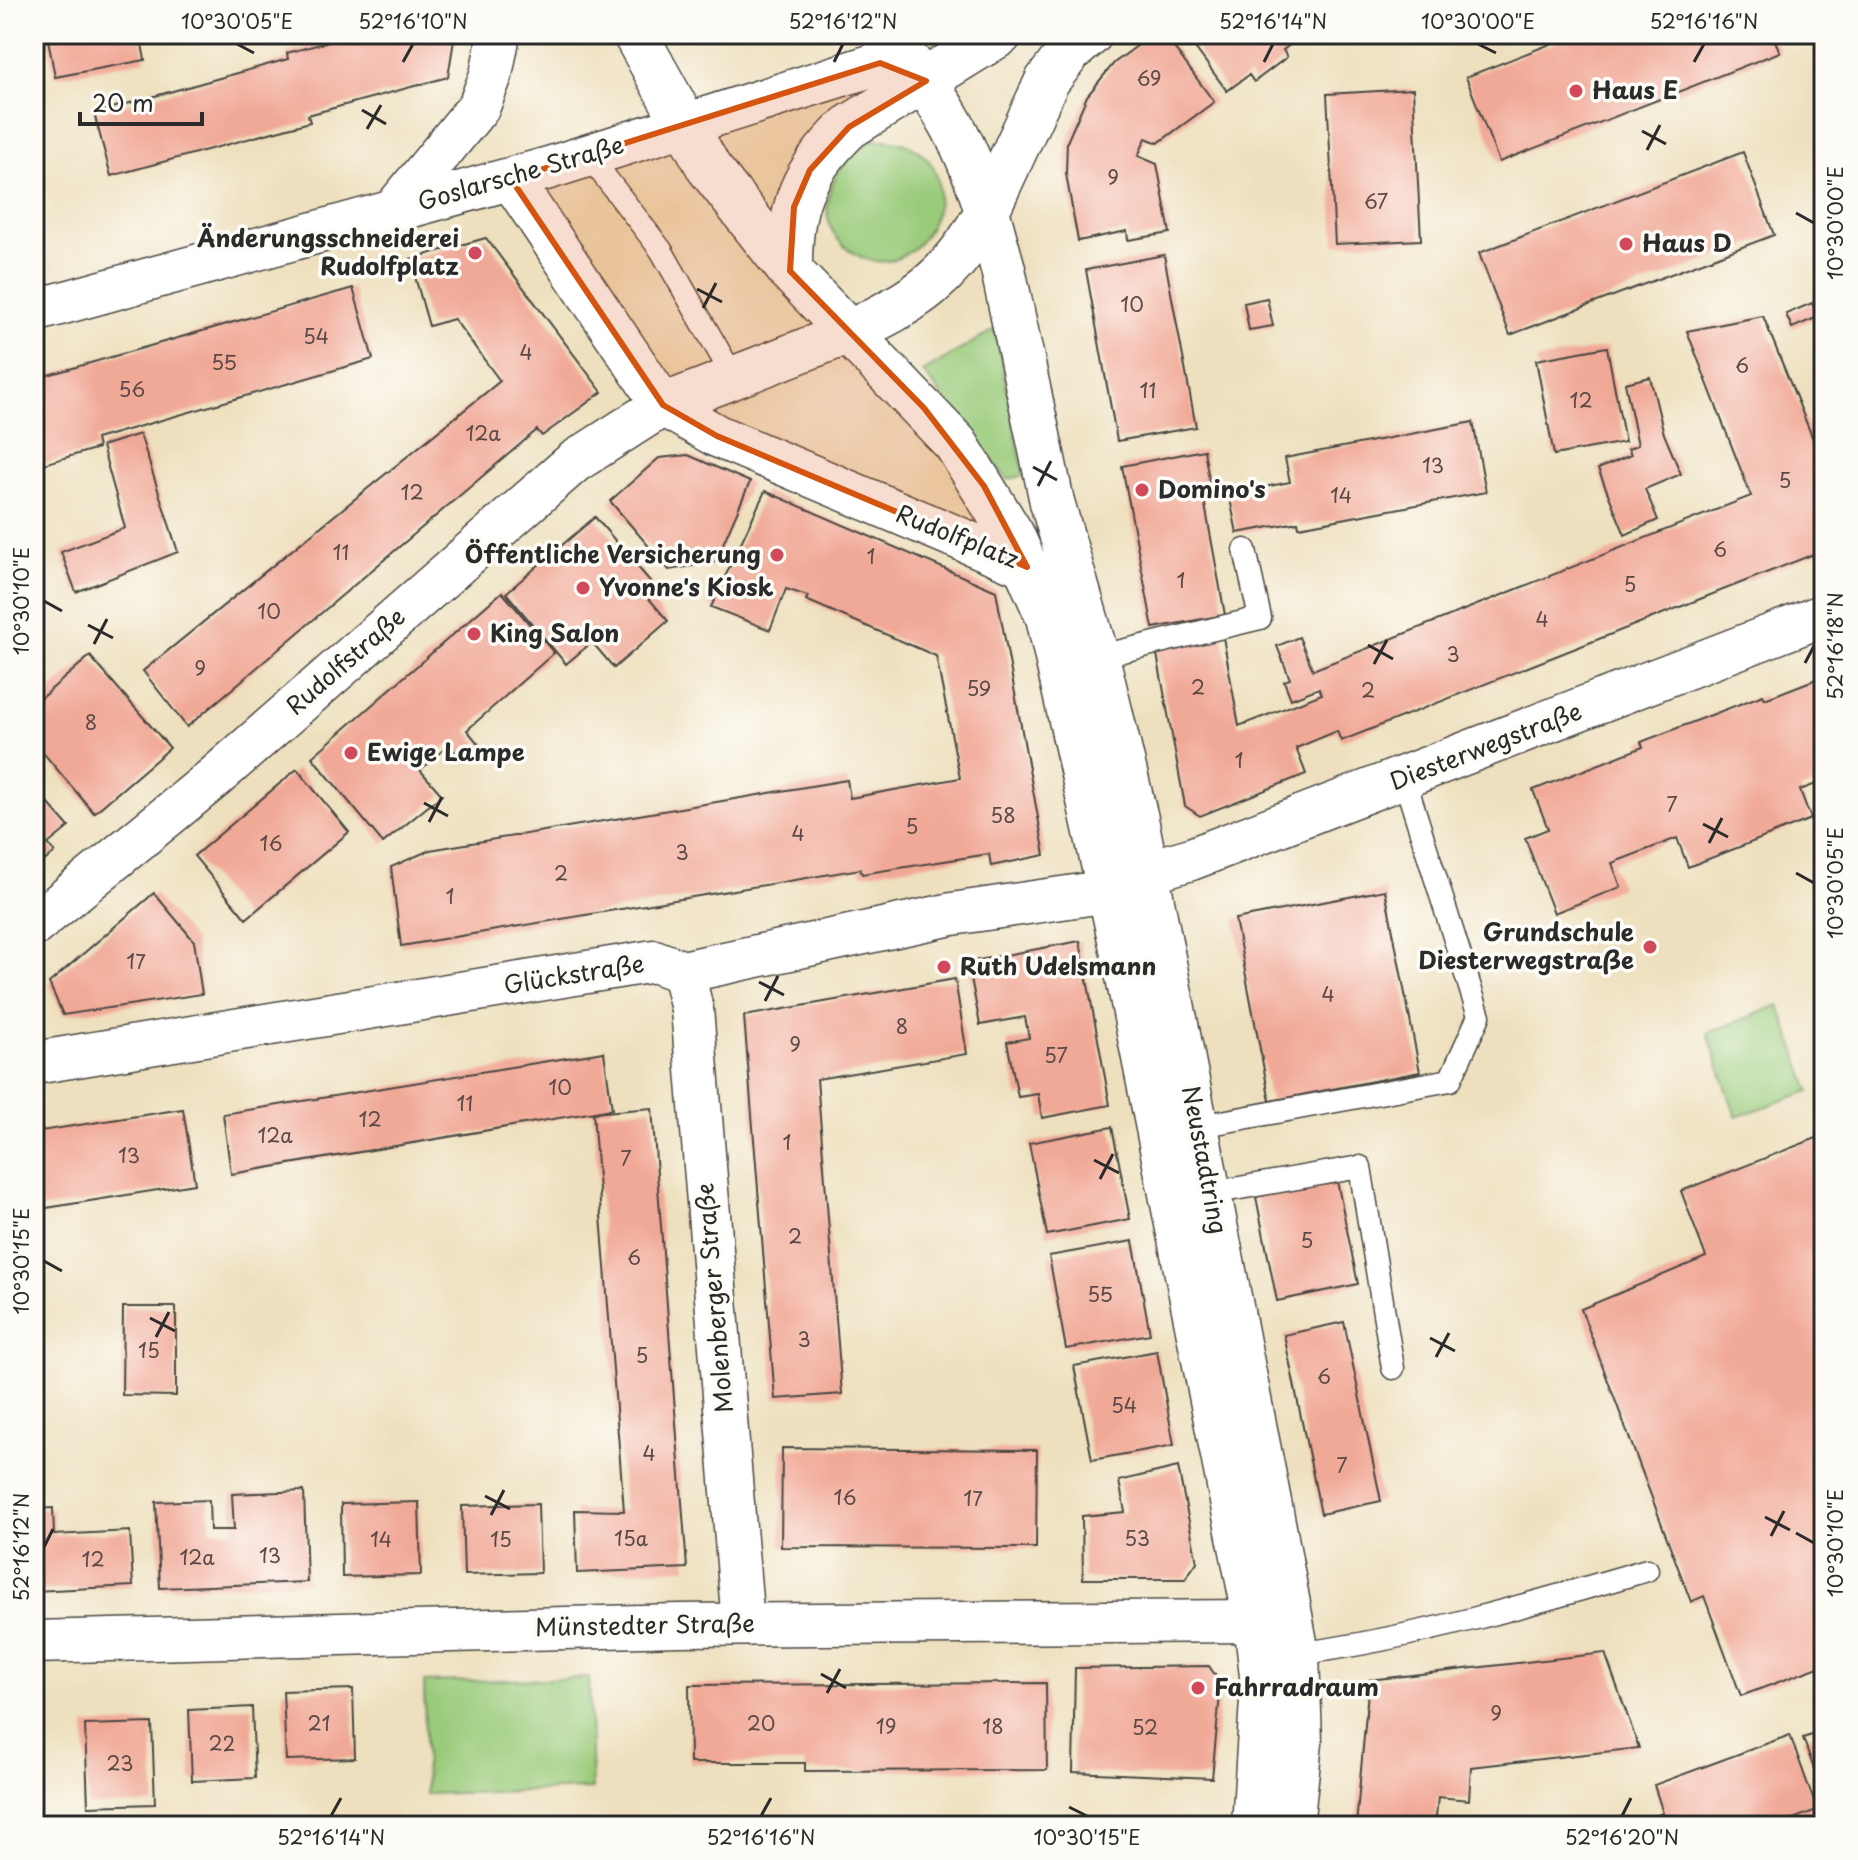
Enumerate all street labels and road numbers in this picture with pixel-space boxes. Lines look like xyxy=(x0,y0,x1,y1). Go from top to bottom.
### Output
street label: Goslarsche Straße xyxy=(413,125,628,219)
street label: Rudolfplatz xyxy=(891,494,1025,576)
street label: Rudolfstraße xyxy=(277,598,412,723)
street label: Diesterwegstraße xyxy=(1384,692,1586,798)
street label: Glückstraße xyxy=(501,944,647,1002)
street label: Neustadtring xyxy=(1174,1082,1238,1237)
street label: Molenberger Straße xyxy=(685,1182,741,1415)
street label: Münstedter Straße xyxy=(535,1604,755,1644)

